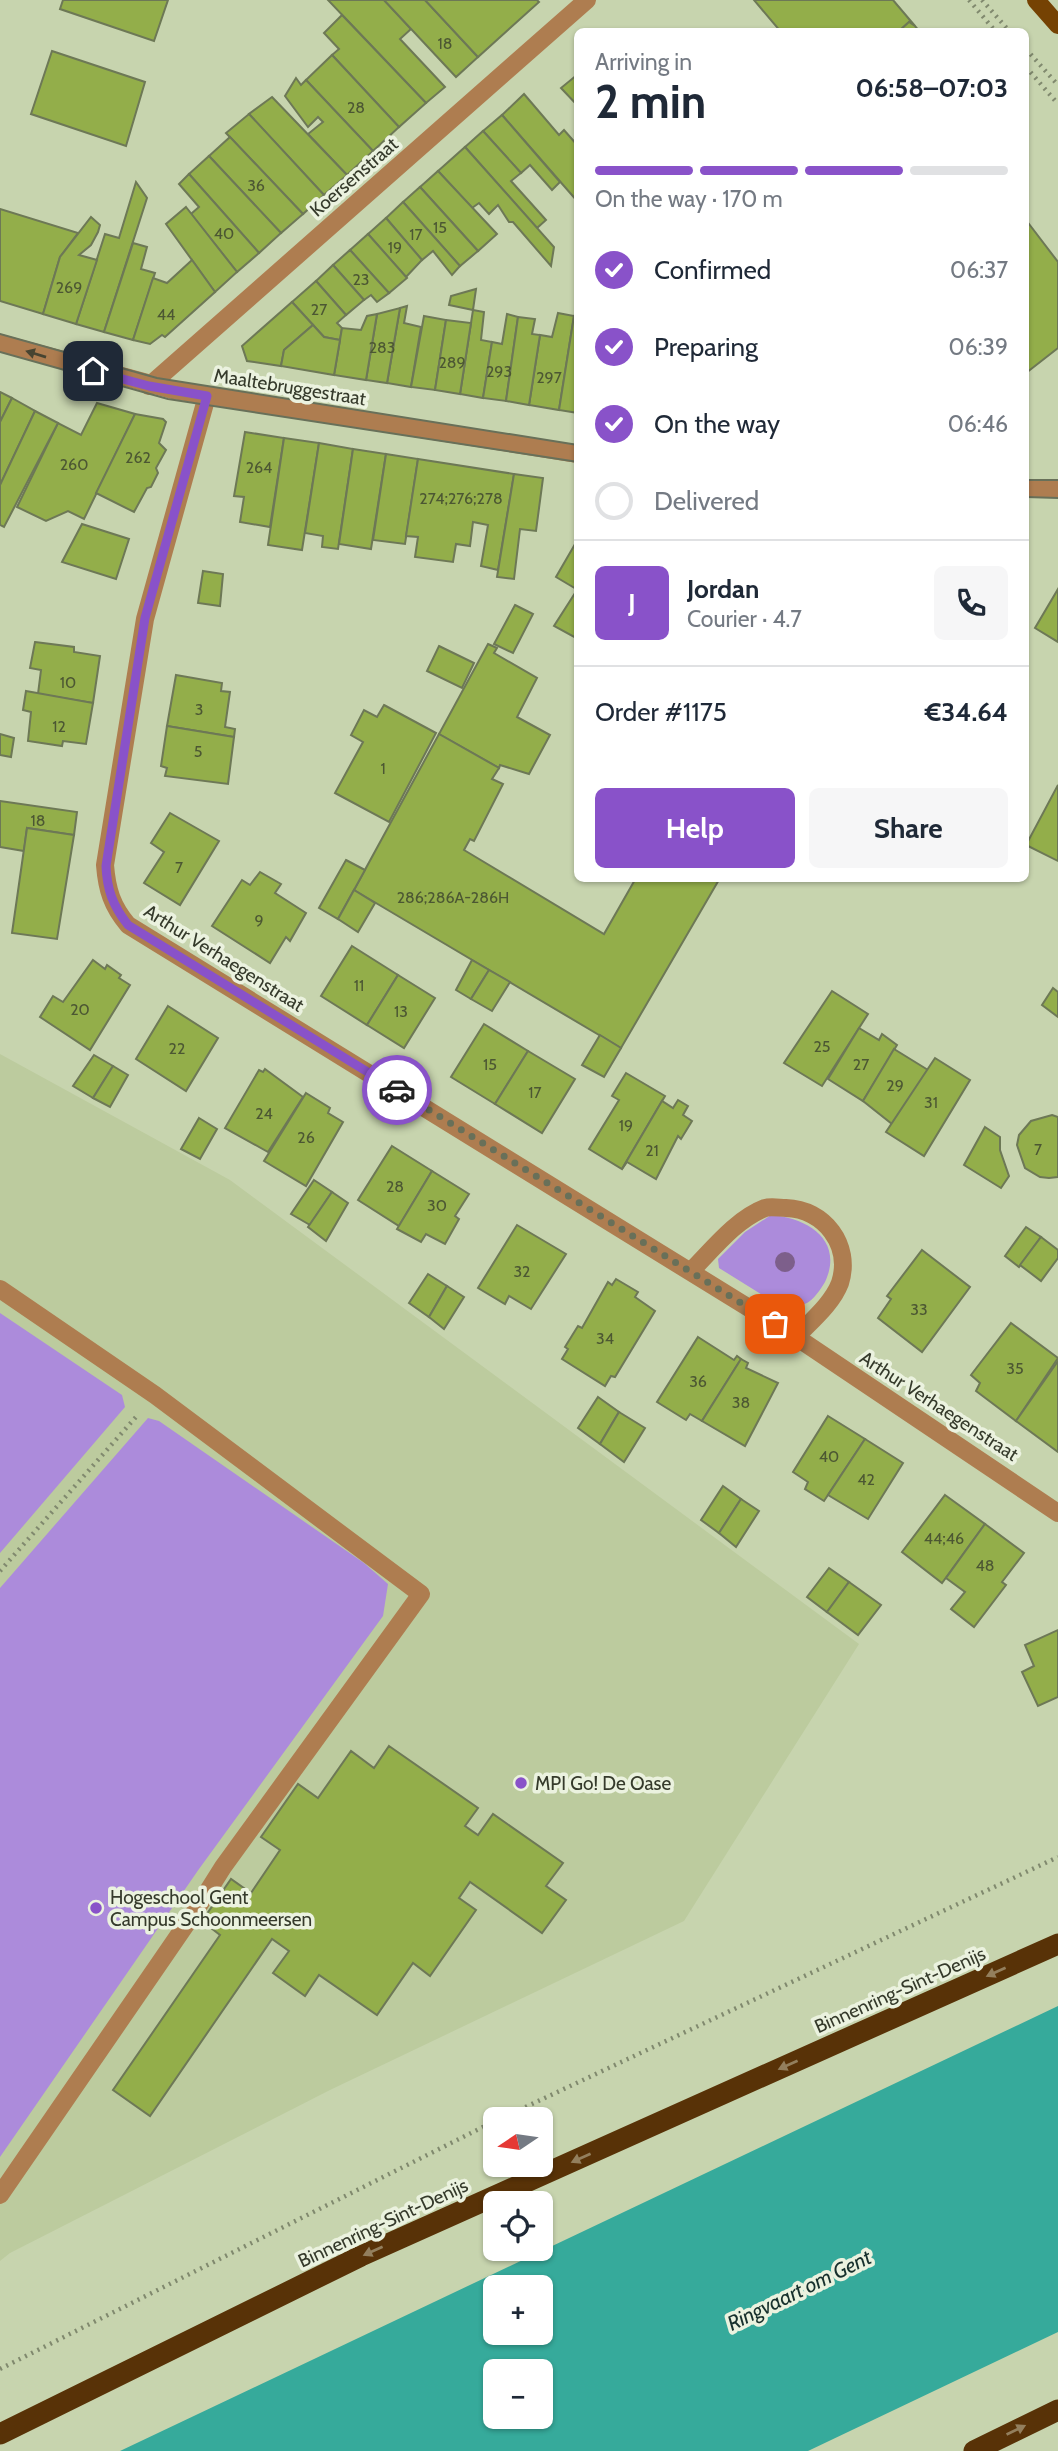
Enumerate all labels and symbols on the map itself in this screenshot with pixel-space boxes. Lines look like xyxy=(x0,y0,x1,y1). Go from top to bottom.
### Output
house number: 18 xyxy=(438,34,452,53)
house number: 28 xyxy=(347,98,365,117)
street label: Koersenstraat xyxy=(305,132,403,221)
house number: 36 xyxy=(247,176,265,195)
house number: 15 xyxy=(433,218,447,237)
house number: 40 xyxy=(214,224,234,243)
house number: 17 xyxy=(409,225,423,244)
house number: 19 xyxy=(388,238,402,257)
house number: 23 xyxy=(352,270,370,289)
house number: 269 xyxy=(56,278,82,297)
house number: 27 xyxy=(311,300,327,319)
house number: 44 xyxy=(157,305,175,324)
house number: 283 xyxy=(369,338,395,357)
pin xyxy=(63,341,123,401)
one-way arrow xyxy=(25,348,46,358)
house number: 289 xyxy=(438,353,466,372)
house number: 293 xyxy=(486,362,512,381)
street label: Maaltebruggestraat xyxy=(212,364,368,410)
house number: 297 xyxy=(536,368,562,387)
house number: 262 xyxy=(125,448,151,467)
house number: 260 xyxy=(60,455,88,474)
house number: 264 xyxy=(246,458,272,477)
house number: 274;276;278 xyxy=(419,489,503,508)
house number: 10 xyxy=(60,673,76,692)
house number: 3 xyxy=(195,700,203,719)
house number: 12 xyxy=(52,717,66,736)
house number: 5 xyxy=(194,742,202,761)
house number: 1 xyxy=(380,759,386,778)
house number: 18 xyxy=(31,811,45,830)
house number: 7 xyxy=(175,858,183,877)
house number: 286;286A-286H xyxy=(397,888,509,907)
street label: Arthur Verhaegenstraat xyxy=(140,899,309,1017)
house number: 9 xyxy=(254,911,264,930)
house number: 11 xyxy=(354,976,364,995)
house number: 20 xyxy=(70,1000,90,1019)
house number: 13 xyxy=(394,1002,408,1021)
house number: 25 xyxy=(813,1037,831,1056)
house number: 22 xyxy=(169,1039,185,1058)
courier xyxy=(362,1055,432,1125)
house number: 15 xyxy=(483,1055,497,1074)
house number: 27 xyxy=(853,1055,869,1074)
house number: 29 xyxy=(886,1076,904,1095)
house number: 17 xyxy=(528,1083,542,1102)
house number: 31 xyxy=(924,1093,938,1112)
house number: 24 xyxy=(255,1104,273,1123)
house number: 19 xyxy=(619,1116,633,1135)
house number: 26 xyxy=(297,1128,315,1147)
house number: 7 xyxy=(1034,1140,1042,1159)
house number: 21 xyxy=(645,1141,659,1160)
house number: 28 xyxy=(386,1177,404,1196)
house number: 30 xyxy=(427,1196,447,1215)
house number: 32 xyxy=(513,1262,531,1281)
pin xyxy=(745,1294,805,1354)
house number: 33 xyxy=(910,1300,928,1319)
house number: 34 xyxy=(596,1329,614,1348)
street label: Arthur Verhaegenstraat xyxy=(855,1346,1023,1466)
house number: 35 xyxy=(1006,1359,1024,1378)
house number: 36 xyxy=(689,1372,707,1391)
house number: 38 xyxy=(732,1393,750,1412)
house number: 40 xyxy=(819,1447,839,1466)
house number: 42 xyxy=(857,1470,875,1489)
house number: 44;46 xyxy=(924,1529,964,1548)
house number: 48 xyxy=(976,1556,994,1575)
place label: MPI Go! De Oase xyxy=(535,1772,671,1795)
marker: MPI Go! De Oase xyxy=(513,1775,529,1791)
place label: Hogeschool Gent Campus Schoonmeersen xyxy=(110,1886,312,1931)
marker: Hogeschool Gent Campus Schoonmeersen xyxy=(88,1900,104,1916)
street label: Binnenring-Sint-Denijs xyxy=(811,1942,989,2038)
one-way arrow xyxy=(986,1966,1006,1978)
one-way arrow xyxy=(778,2059,798,2071)
north arrow xyxy=(483,2107,553,2177)
one-way arrow xyxy=(570,2153,591,2164)
street label: Binnenring-Sint-Denijs xyxy=(294,2173,472,2272)
water label: Ringvaart om Gent xyxy=(723,2244,876,2336)
one-way arrow xyxy=(363,2245,383,2257)
one-way arrow xyxy=(1006,2425,1026,2436)

